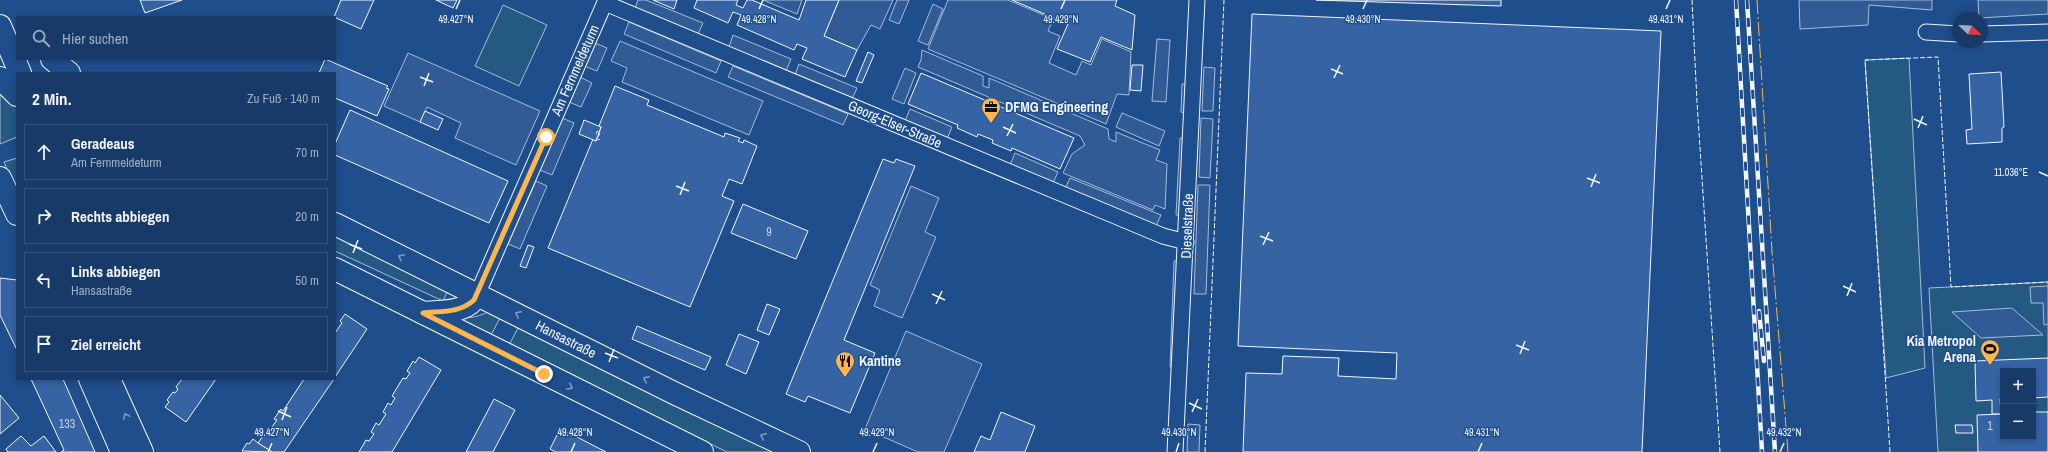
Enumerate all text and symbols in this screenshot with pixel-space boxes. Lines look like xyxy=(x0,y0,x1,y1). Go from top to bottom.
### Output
north arrow xyxy=(1952,12,1988,48)
text: 49.427°N xyxy=(439,13,474,26)
text: 49.428°N xyxy=(742,13,777,26)
text: 49.429°N xyxy=(1044,13,1079,26)
text: 49.430°N xyxy=(1346,13,1381,26)
text: 49.431°N xyxy=(1649,13,1684,26)
search box xyxy=(16,16,336,60)
street label: Am Fernmeldeturm xyxy=(547,22,603,119)
icon: search xyxy=(30,27,52,49)
text: Hier suchen xyxy=(62,28,128,49)
text: 2 Min. xyxy=(32,87,72,110)
text: Zu Fuß · 140 m xyxy=(247,90,320,107)
street label: Georg-Elser-Straße xyxy=(845,96,945,152)
office icon: DFMG Engineering xyxy=(980,96,1002,124)
place label: DFMG Engineering xyxy=(1005,98,1108,116)
route start xyxy=(537,128,555,146)
house number: 2 xyxy=(595,128,601,144)
text: Geradeaus xyxy=(71,133,135,154)
icon: ahead xyxy=(33,141,55,163)
text: 70 m xyxy=(295,144,319,161)
text: Am Fernmeldeturm xyxy=(71,154,162,171)
text: 11.036°E xyxy=(1994,166,2028,179)
street label: Dieselstraße xyxy=(1177,193,1197,259)
icon: right xyxy=(33,205,55,227)
text: Rechts abbiegen xyxy=(71,206,169,227)
text: 20 m xyxy=(295,208,319,225)
house number: 9 xyxy=(766,224,772,240)
one-way arrow xyxy=(398,254,405,262)
text: Links abbiegen xyxy=(71,261,161,282)
icon: left xyxy=(33,269,55,291)
text: 50 m xyxy=(295,272,319,289)
text: Hansastraße xyxy=(71,282,132,299)
one-way arrow xyxy=(514,312,522,319)
street label: Hansastraße xyxy=(533,316,599,362)
place label: Kia Metropol Arena xyxy=(1906,332,1977,366)
icon: arrive xyxy=(33,333,55,355)
text: Ziel erreicht xyxy=(71,334,141,355)
sports icon: Kia Metropol Arena xyxy=(1979,338,2001,366)
restaurant icon: Kantine xyxy=(834,350,856,378)
place label: Kantine xyxy=(859,352,901,370)
route end xyxy=(535,365,553,383)
map controls xyxy=(2000,368,2036,440)
button: + xyxy=(2000,368,2036,404)
one-way arrow xyxy=(643,376,651,384)
one-way arrow xyxy=(566,382,573,390)
button: − xyxy=(2000,404,2036,440)
one-way arrow xyxy=(123,413,131,421)
house number: 133 xyxy=(59,416,75,432)
house number: 1 xyxy=(1987,418,1993,434)
text: 49.427°N xyxy=(255,426,290,439)
text: 49.428°N xyxy=(558,426,593,439)
text: 49.429°N xyxy=(860,426,895,439)
text: 49.430°N xyxy=(1162,426,1197,439)
text: 49.431°N xyxy=(1465,426,1500,439)
text: 49.432°N xyxy=(1767,426,1802,439)
one-way arrow xyxy=(760,433,768,441)

